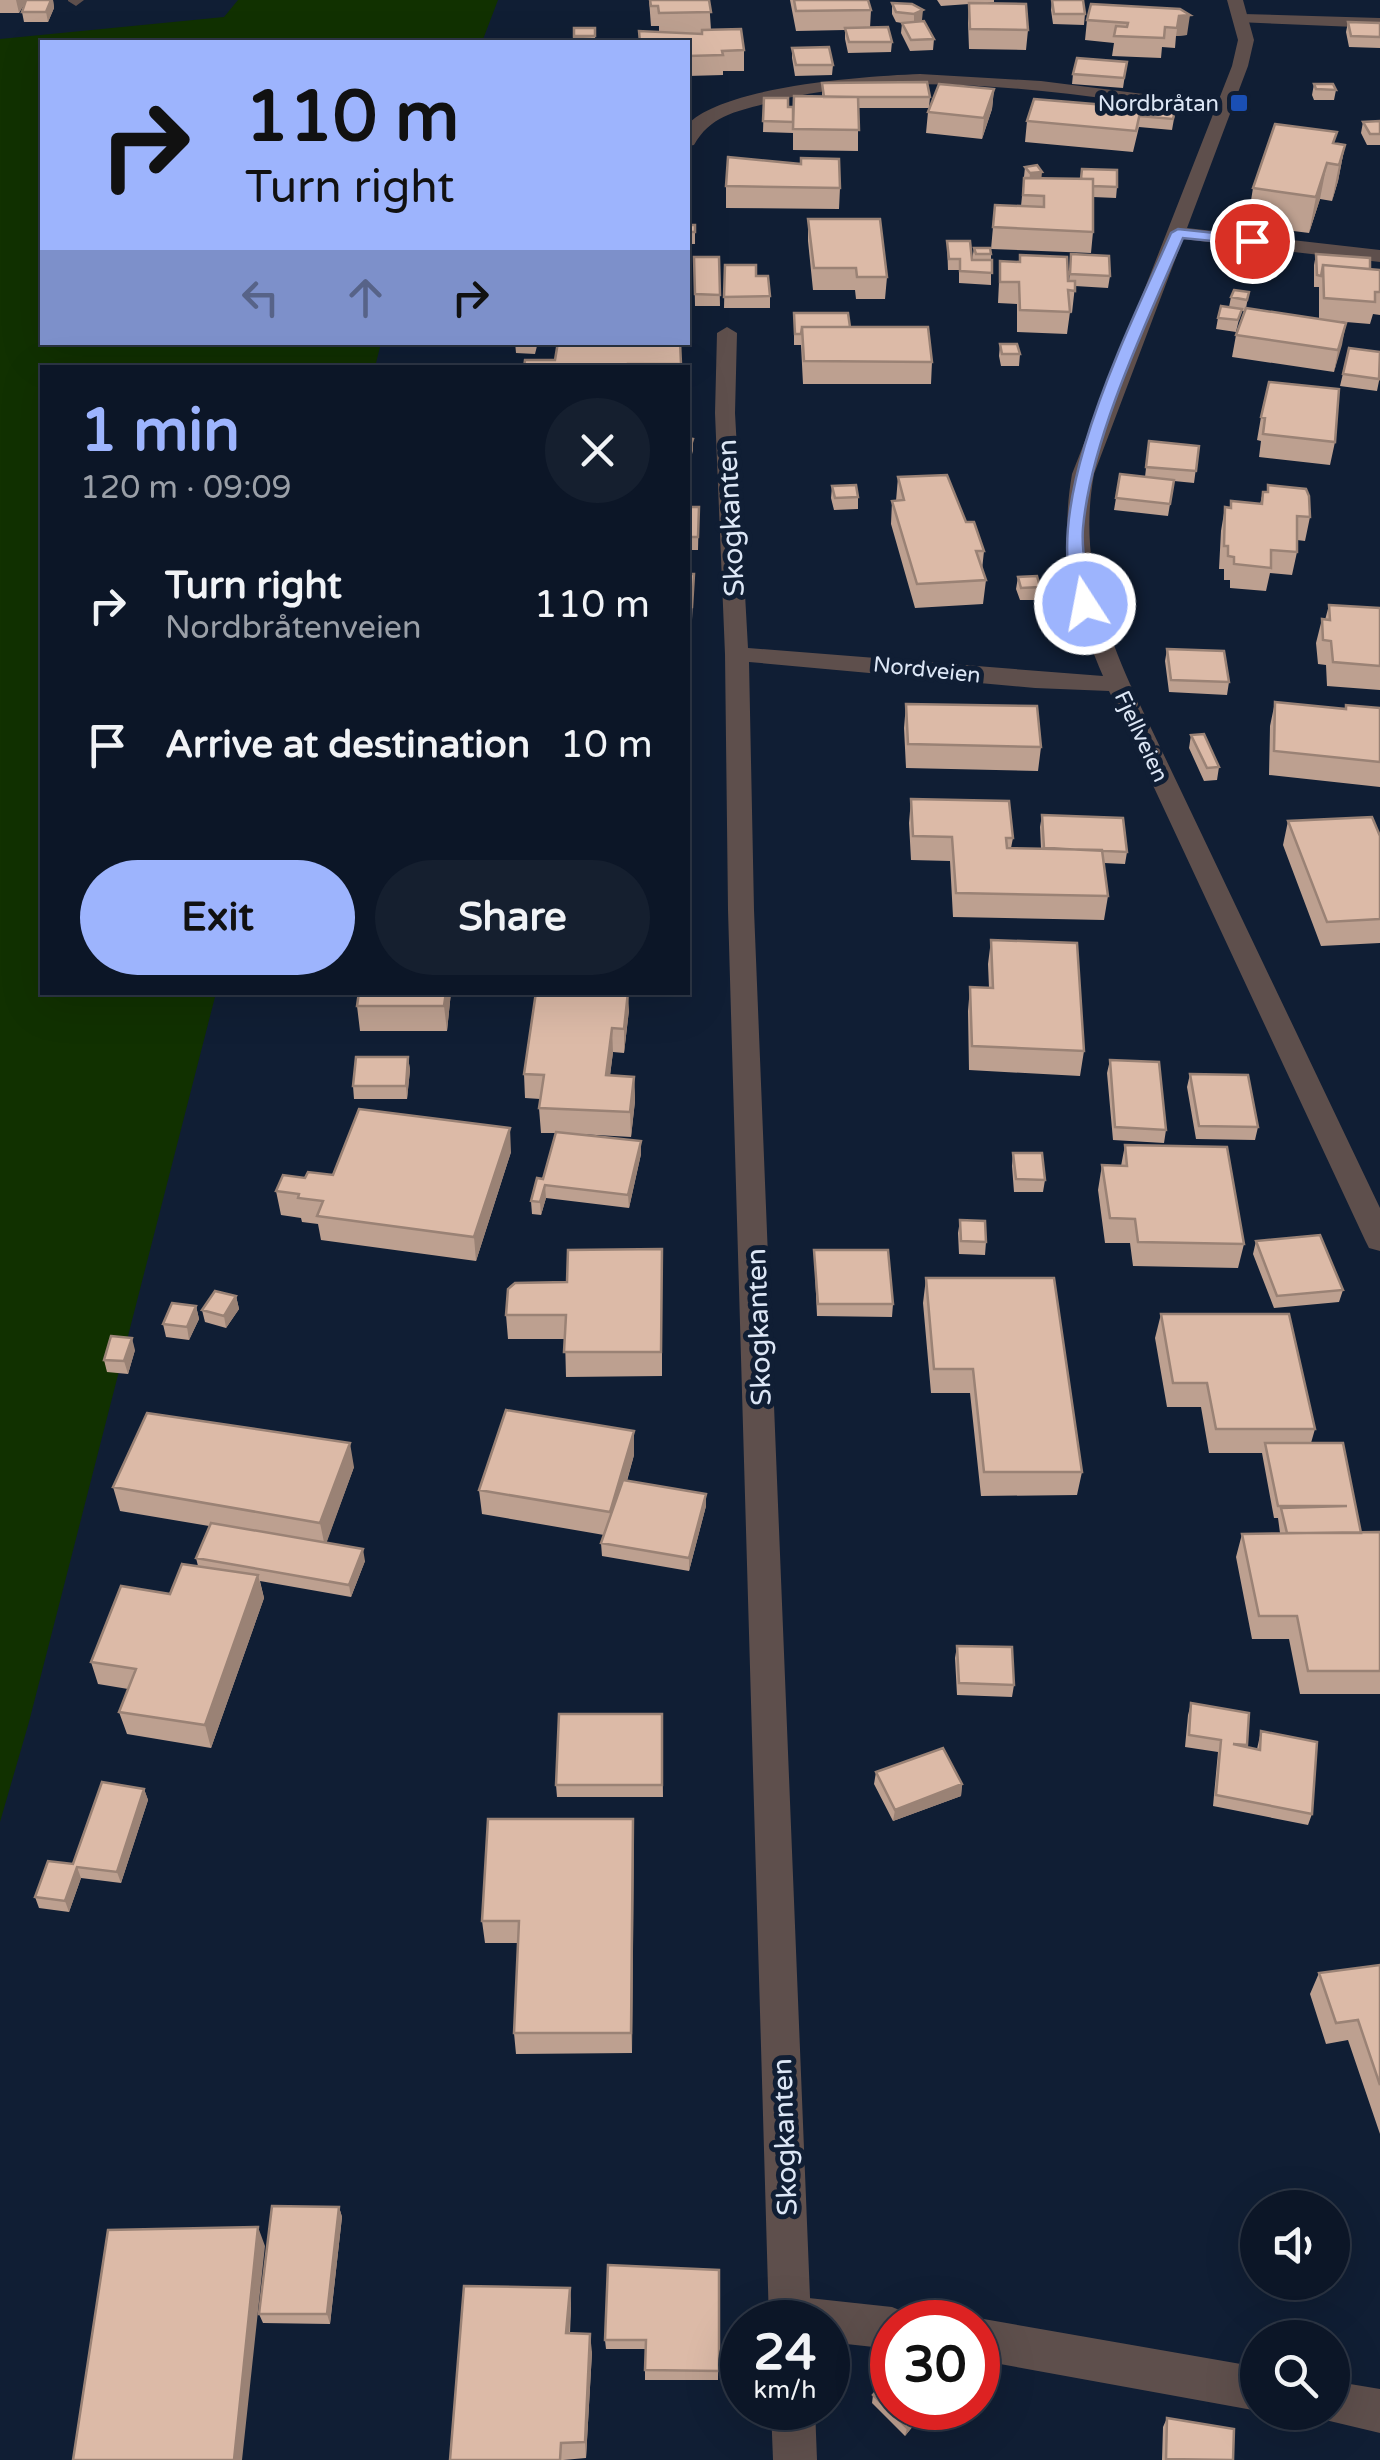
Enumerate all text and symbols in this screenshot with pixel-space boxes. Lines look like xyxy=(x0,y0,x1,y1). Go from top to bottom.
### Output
text: 110 m xyxy=(245,76,459,160)
icon: right xyxy=(80,80,210,210)
place label: Nordbråtan xyxy=(1098,91,1219,117)
marker: Nordbråtan xyxy=(1228,92,1250,114)
text: Turn right xyxy=(245,161,454,215)
pin xyxy=(1210,199,1295,284)
icon: arrive xyxy=(1225,214,1280,269)
icon: left xyxy=(233,270,288,325)
icon: ahead xyxy=(338,270,393,325)
icon: right xyxy=(443,270,498,325)
text: 1 min xyxy=(80,395,240,467)
button: close xyxy=(545,398,650,503)
street label: Skogkanten xyxy=(710,438,752,598)
text: 120 m · 09:09 xyxy=(80,469,292,507)
position arrow xyxy=(1033,552,1137,656)
text: Turn right xyxy=(165,563,342,609)
icon: right xyxy=(80,578,135,633)
text: 110 m xyxy=(534,582,650,628)
text: Nordbråtenveien xyxy=(165,609,421,647)
street label: Nordveien xyxy=(872,651,982,689)
street label: Fjellveien xyxy=(1109,687,1173,786)
icon: arrive xyxy=(80,718,135,773)
text: Arrive at destination xyxy=(165,722,530,768)
text: 10 m xyxy=(560,722,653,768)
button: Exit xyxy=(80,860,355,975)
button: Share xyxy=(375,860,650,975)
street label: Skogkanten xyxy=(739,1248,779,1406)
street label: Skogkanten xyxy=(765,2058,805,2216)
map controls xyxy=(1240,2190,1350,2430)
button: sound xyxy=(1240,2190,1350,2300)
speed limit sign: 30 xyxy=(870,2300,1000,2430)
button: search xyxy=(1240,2320,1350,2430)
text: 24 xyxy=(754,2323,816,2383)
text: km/h xyxy=(754,2375,816,2405)

